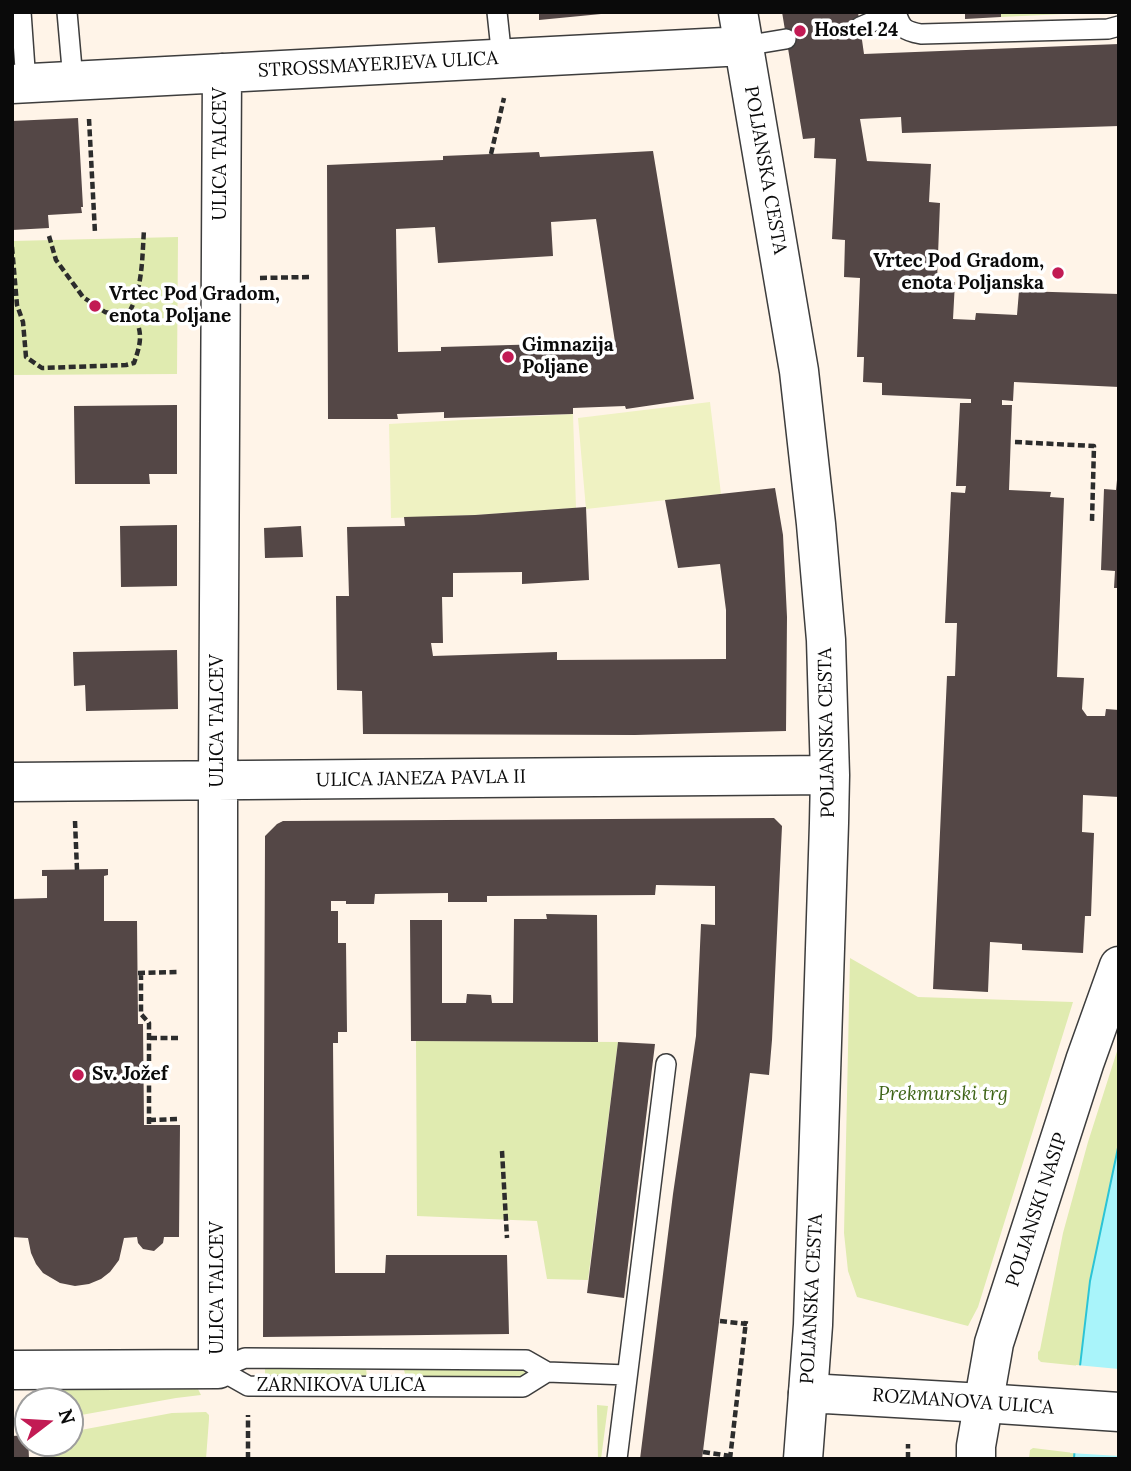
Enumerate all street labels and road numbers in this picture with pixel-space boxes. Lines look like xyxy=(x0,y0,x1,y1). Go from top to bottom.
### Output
street label: STROSSMAYERJEVA ULICA xyxy=(257,47,499,83)
street label: POLJANSKA CESTA xyxy=(739,84,791,256)
street label: ULICA TALCEV xyxy=(210,87,232,221)
street label: POLJANSKA CESTA xyxy=(814,648,840,818)
street label: ULICA TALCEV xyxy=(207,654,229,788)
street label: ULICA JANEZA PAVLA II xyxy=(316,766,526,792)
street label: POLJANSKI NASIP xyxy=(1001,1130,1073,1290)
street label: POLJANSKA CESTA xyxy=(796,1213,828,1385)
street label: ULICA TALCEV xyxy=(207,1221,229,1355)
street label: ZARNIKOVA ULICA xyxy=(257,1375,425,1397)
street label: ROZMANOVA ULICA xyxy=(871,1384,1055,1420)

